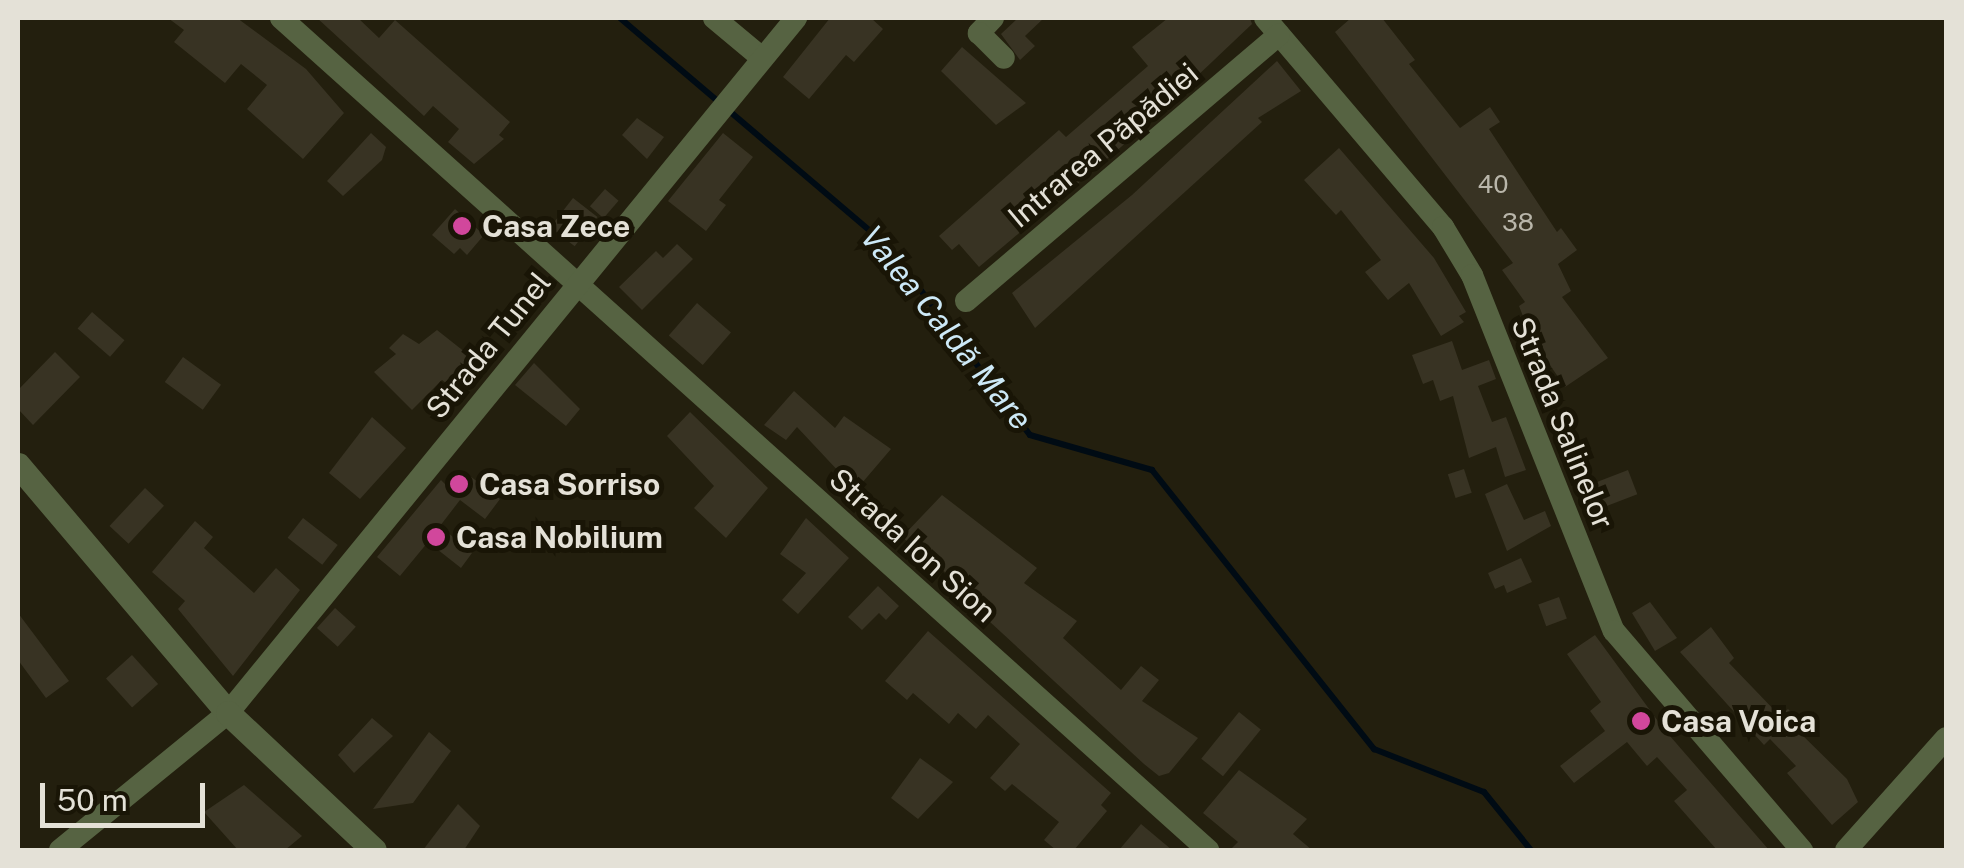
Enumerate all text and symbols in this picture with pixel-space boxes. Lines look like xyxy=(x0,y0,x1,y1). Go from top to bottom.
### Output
street label: Intrarea Păpădiei xyxy=(1001,55,1205,235)
house number: 40 xyxy=(1477,169,1509,199)
house number: 38 xyxy=(1502,207,1534,237)
place label: Casa Zece xyxy=(482,208,630,244)
marker: Casa Zece xyxy=(451,215,473,237)
water label: Valea Caldă Mare xyxy=(852,218,1040,438)
street label: Strada Tunel xyxy=(418,265,558,425)
street label: Strada Salinelor xyxy=(1504,312,1622,534)
street label: Strada Ion Sion xyxy=(822,461,1004,629)
place label: Casa Sorriso xyxy=(479,466,660,502)
marker: Casa Sorriso xyxy=(448,473,470,495)
place label: Casa Nobilium xyxy=(456,519,663,555)
marker: Casa Nobilium xyxy=(425,526,447,548)
place label: Casa Voica xyxy=(1661,703,1817,739)
marker: Casa Voica xyxy=(1630,710,1652,732)
scale bar xyxy=(45,763,210,825)
text: 50 m xyxy=(57,782,128,818)

